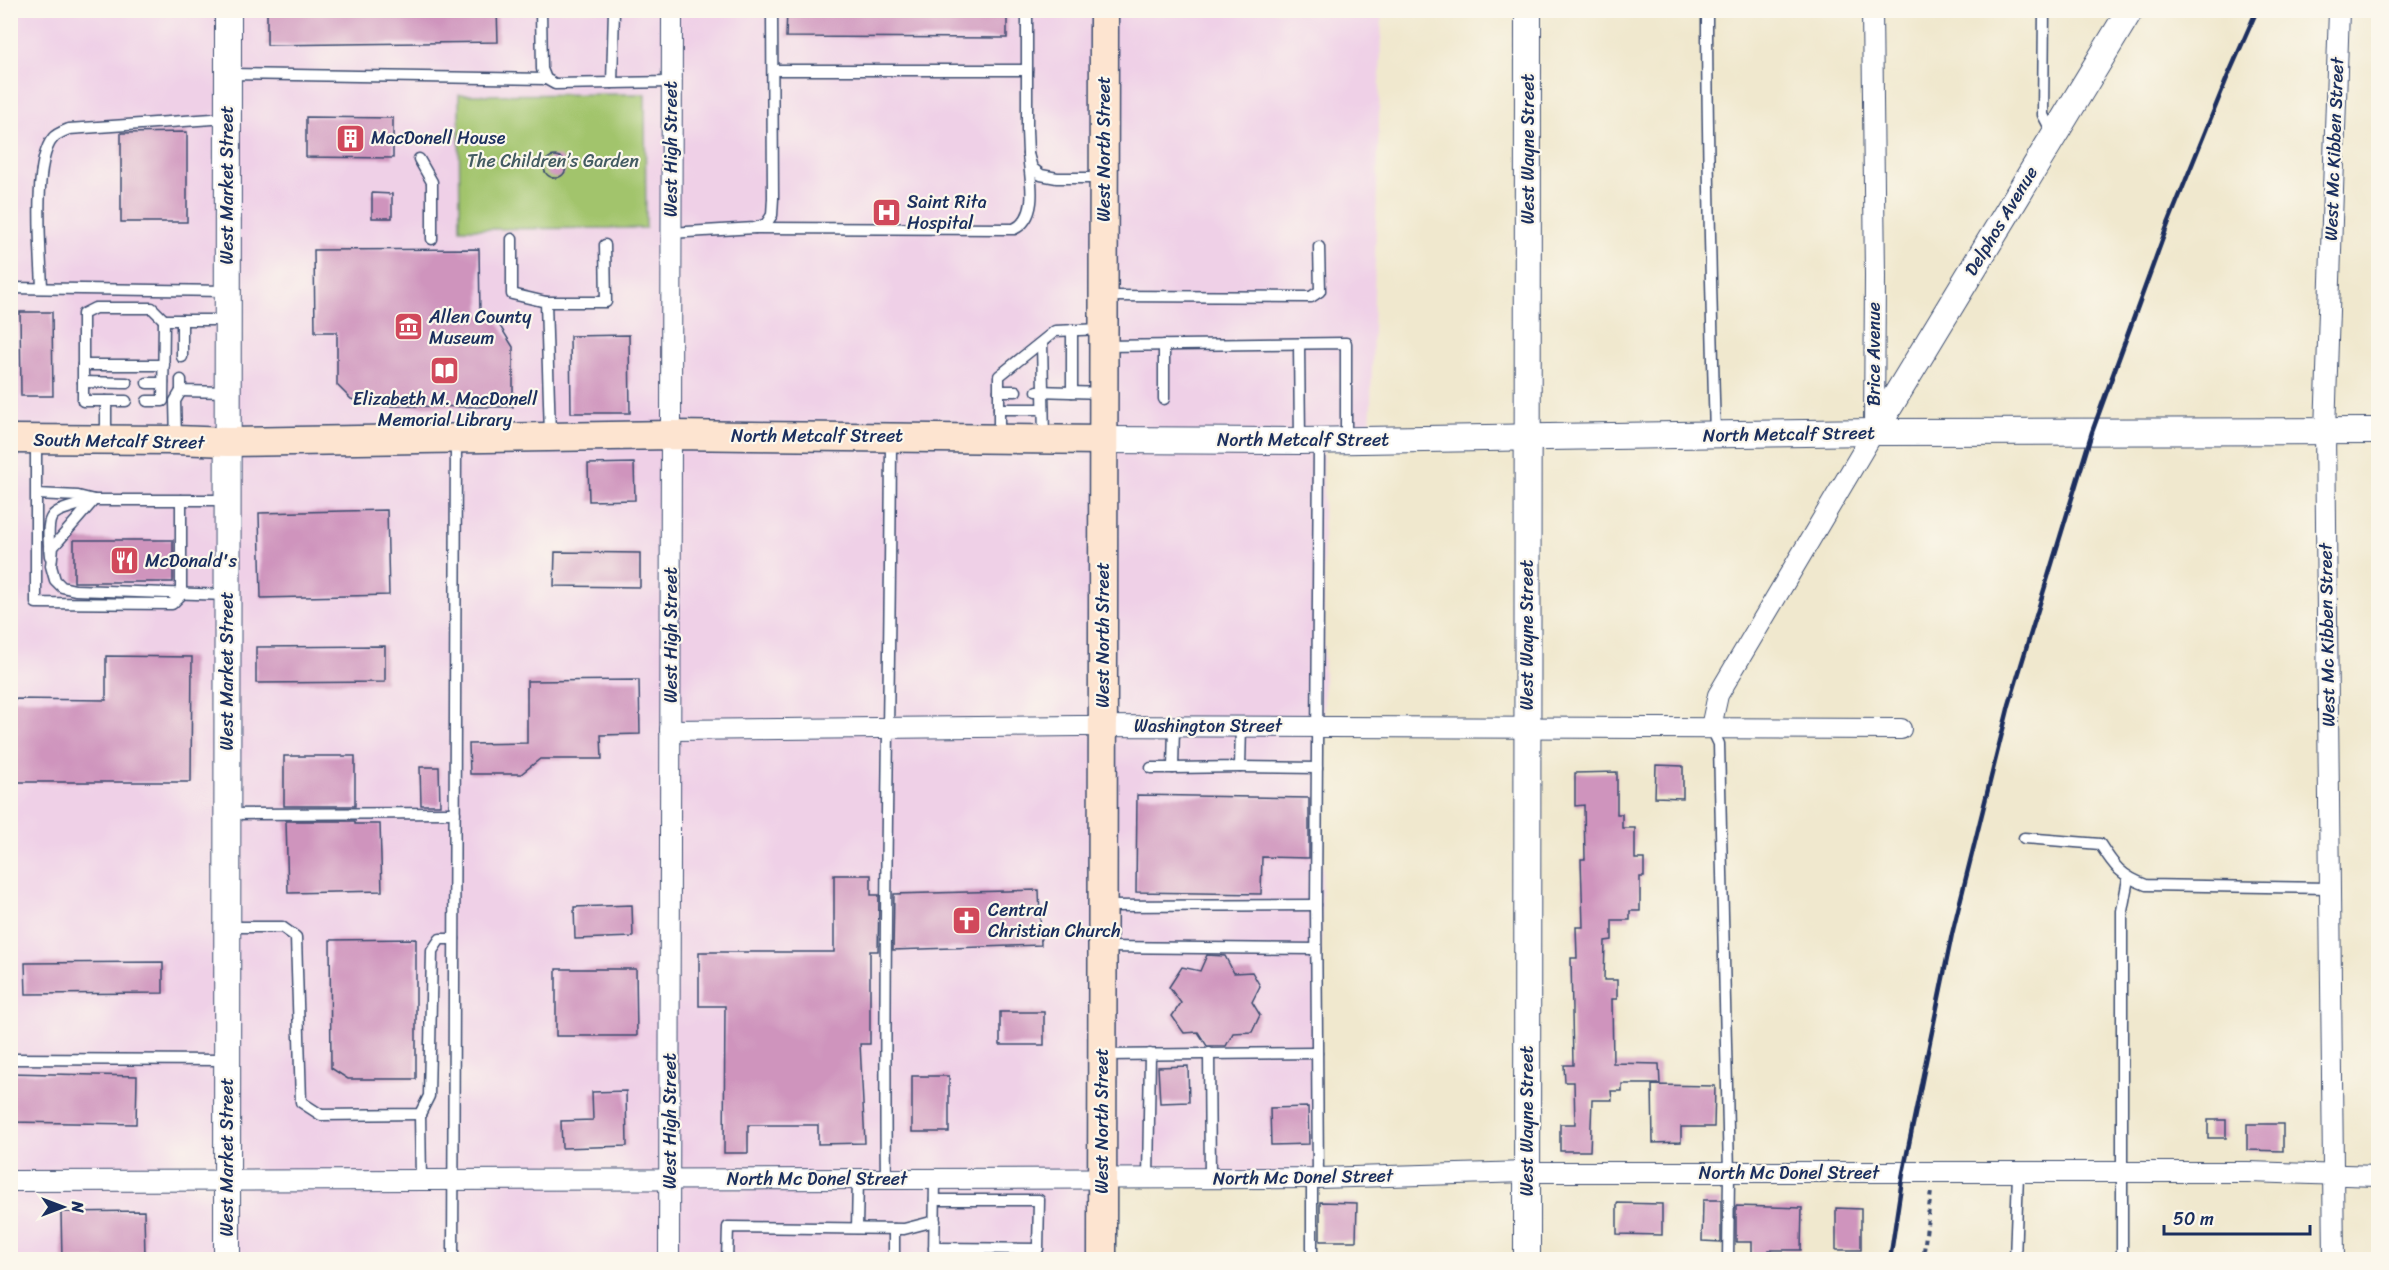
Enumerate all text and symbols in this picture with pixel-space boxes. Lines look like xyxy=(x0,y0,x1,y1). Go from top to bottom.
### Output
street label: West Mc Kibben Street xyxy=(2315,56,2353,241)
street label: West Wayne Street xyxy=(1512,74,1544,224)
street label: West North Street xyxy=(1088,76,1120,222)
street label: West High Street xyxy=(655,81,687,217)
street label: West Market Street xyxy=(211,105,243,264)
building icon: MacDonell House xyxy=(334,122,366,154)
place label: MacDonell House xyxy=(371,122,506,154)
park label: The Children’s Garden xyxy=(467,145,639,177)
street label: Delphos Avenue xyxy=(1955,160,2047,282)
place label: Saint Rita Hospital xyxy=(907,186,987,239)
hospital icon: Saint Rita Hospital xyxy=(870,196,902,228)
place label: Allen County Museum xyxy=(428,301,532,354)
street label: Brice Avenue xyxy=(1858,302,1890,406)
museum icon: Allen County Museum xyxy=(392,311,424,343)
library icon: Elizabeth M. MacDonell Memorial Library xyxy=(429,354,461,386)
place label: Elizabeth M. MacDonell Memorial Library xyxy=(353,383,538,436)
street label: North Metcalf Street xyxy=(1703,416,1875,452)
street label: North Metcalf Street xyxy=(731,420,903,452)
street label: South Metcalf Street xyxy=(33,424,206,459)
street label: North Metcalf Street xyxy=(1217,424,1389,456)
street label: West Mc Kibben Street xyxy=(2309,542,2345,727)
restaurant icon: McDonald's xyxy=(108,545,140,577)
place label: McDonald's xyxy=(145,545,238,577)
street label: West Wayne Street xyxy=(1511,560,1543,710)
street label: West North Street xyxy=(1087,562,1119,708)
street label: West High Street xyxy=(655,567,687,703)
street label: West Market Street xyxy=(211,591,243,750)
street label: Washington Street xyxy=(1134,710,1283,742)
place label: Central Christian Church xyxy=(988,894,1121,947)
church icon: Central Christian Church xyxy=(951,904,983,936)
street label: West Wayne Street xyxy=(1511,1046,1543,1196)
street label: West North Street xyxy=(1086,1048,1118,1194)
street label: West High Street xyxy=(654,1053,686,1189)
street label: West Market Street xyxy=(211,1077,243,1236)
street label: North Mc Donel Street xyxy=(1699,1157,1880,1189)
street label: North Mc Donel Street xyxy=(1213,1159,1394,1195)
street label: North Mc Donel Street xyxy=(727,1163,908,1195)
north arrow xyxy=(33,1177,93,1237)
scale bar xyxy=(2164,1198,2310,1236)
text: N xyxy=(63,1200,92,1213)
text: 50 m xyxy=(2173,1203,2214,1235)

